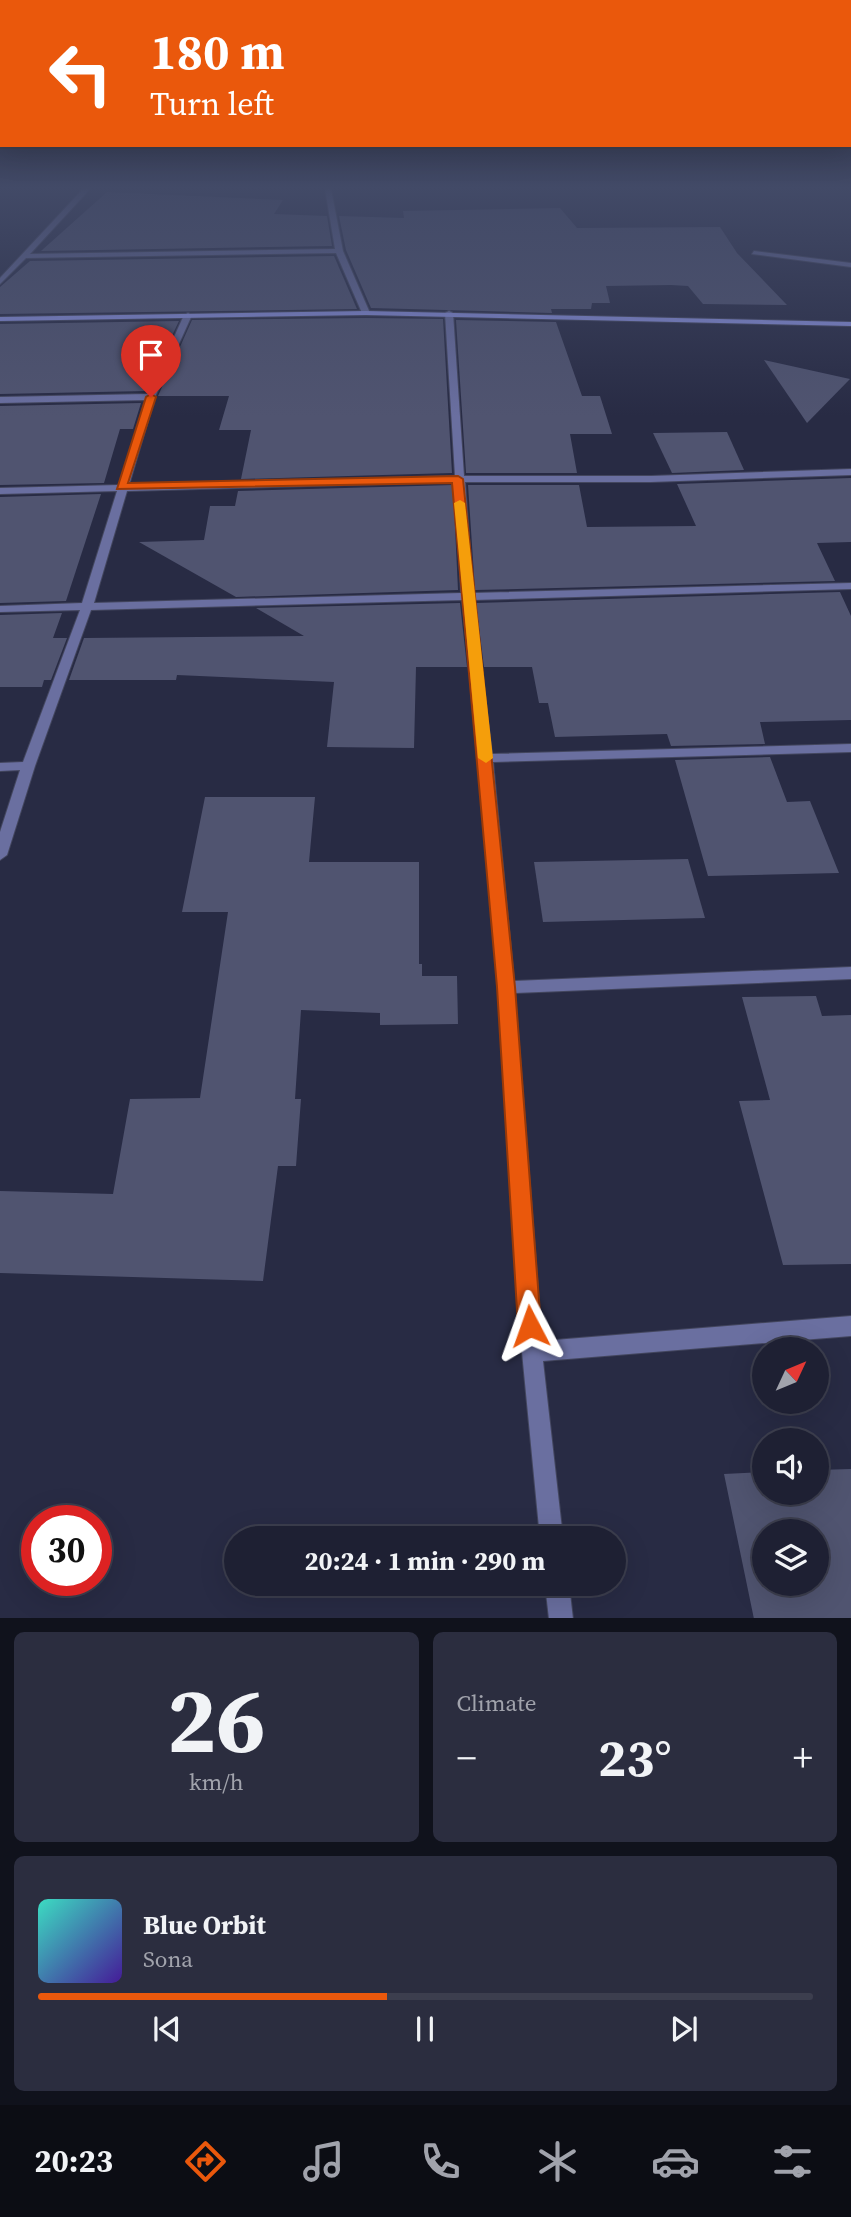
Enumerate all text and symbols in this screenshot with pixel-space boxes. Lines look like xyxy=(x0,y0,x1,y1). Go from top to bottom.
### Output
text: 180 m xyxy=(150,18,285,85)
icon: left xyxy=(35,28,126,119)
text: Turn left xyxy=(150,82,274,126)
pin xyxy=(121,325,181,397)
icon: arrive xyxy=(132,336,170,374)
position arrow xyxy=(493,1289,567,1363)
north arrow xyxy=(752,1337,830,1414)
map controls xyxy=(752,1337,829,1596)
button: sound xyxy=(752,1428,829,1505)
speed limit sign: 30 xyxy=(21,1505,112,1596)
button: layers xyxy=(752,1519,829,1596)
text: 20:24 · 1 min · 290 m xyxy=(305,1543,545,1579)
text: 26 xyxy=(167,1658,266,1782)
text: Climate xyxy=(457,1687,536,1719)
text: 23° xyxy=(598,1722,671,1793)
text: − xyxy=(457,1732,477,1784)
text: + xyxy=(793,1732,813,1784)
text: km/h xyxy=(189,1766,244,1798)
text: Blue Orbit xyxy=(143,1907,266,1943)
text: Sona xyxy=(143,1943,193,1975)
icon: previous xyxy=(148,2010,186,2048)
icon: pause xyxy=(406,2010,444,2048)
icon: next xyxy=(665,2010,703,2048)
icon: directions xyxy=(181,2137,230,2186)
icon: music xyxy=(299,2137,348,2186)
icon: phone xyxy=(416,2137,465,2186)
icon: climate xyxy=(533,2137,582,2186)
icon: car xyxy=(651,2137,700,2186)
icon: filters xyxy=(768,2137,817,2186)
text: 20:23 xyxy=(34,2139,113,2183)

